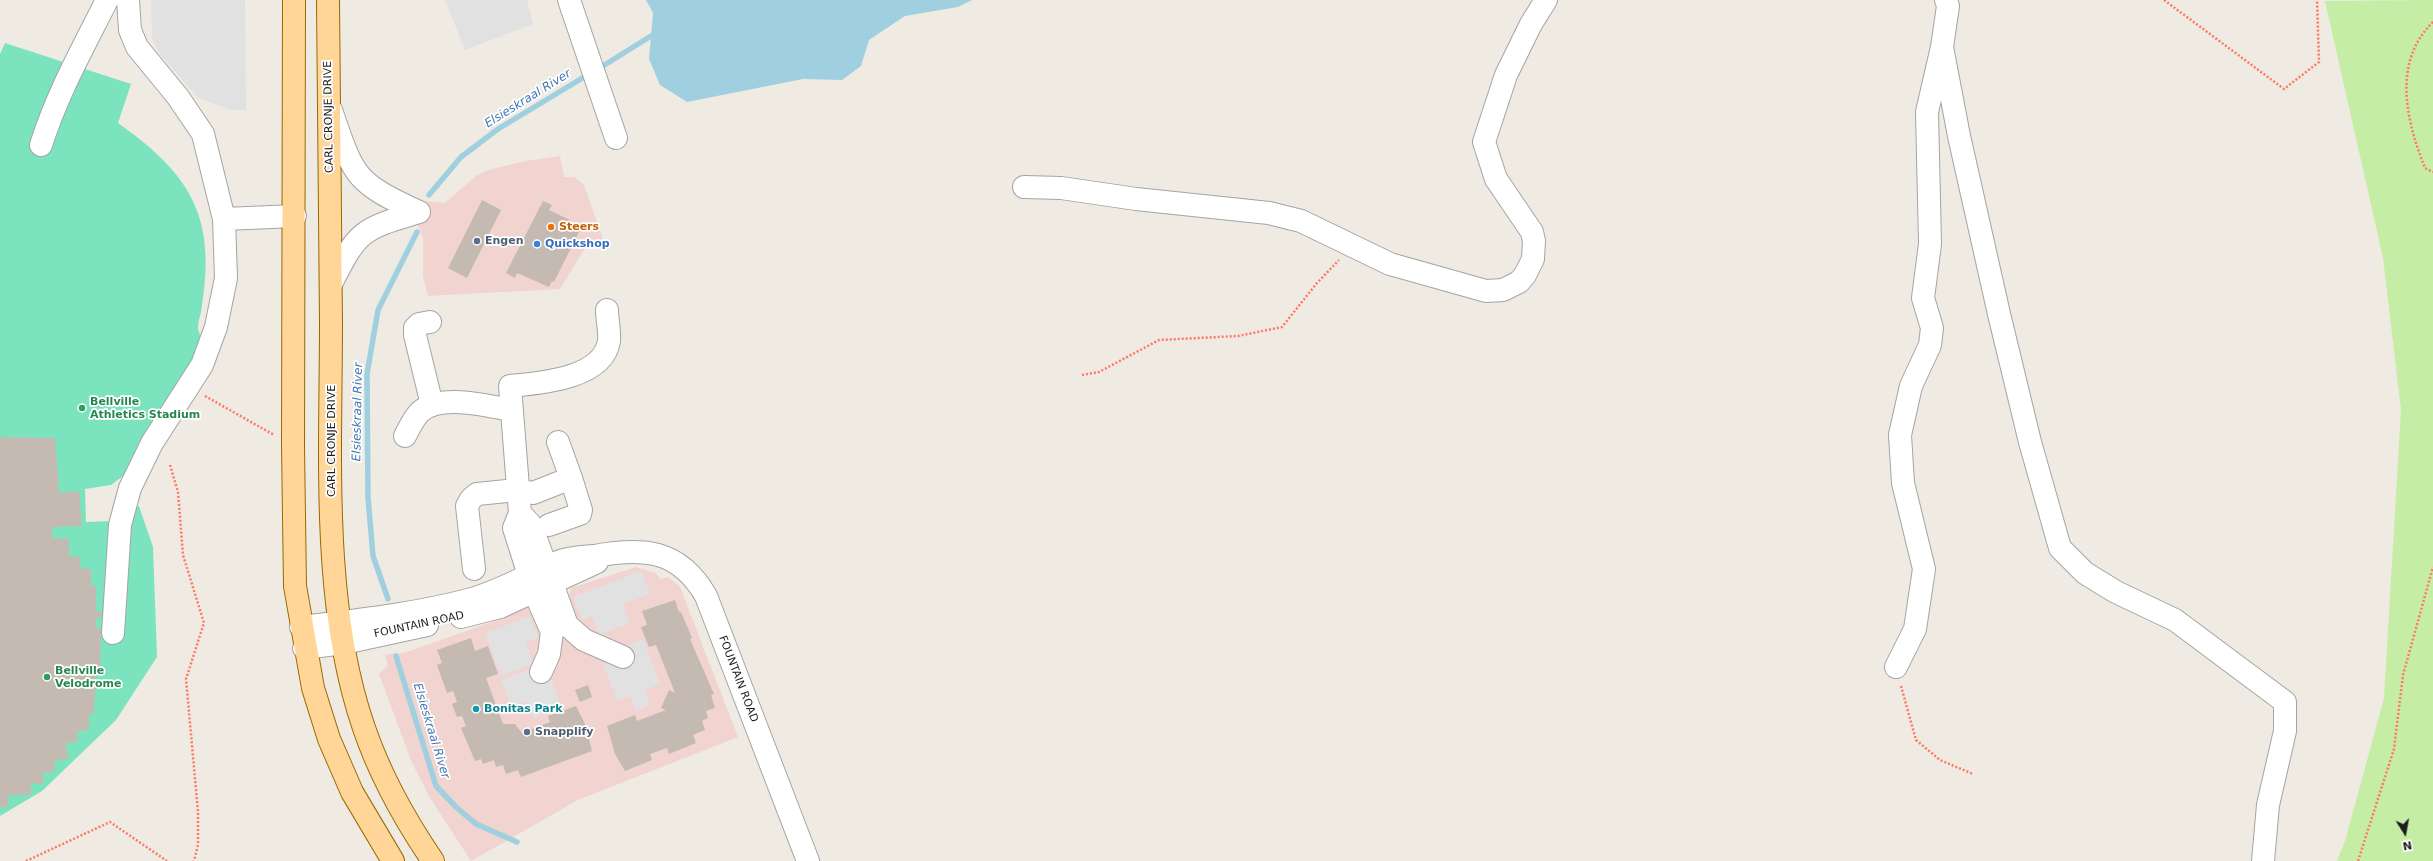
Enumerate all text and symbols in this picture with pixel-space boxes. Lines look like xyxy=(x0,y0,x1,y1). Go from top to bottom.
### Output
street label: CARL CRONJE DRIVE xyxy=(321,61,337,173)
water label: Elsieskraal River xyxy=(482,67,574,131)
place label: Steers xyxy=(559,220,599,234)
marker: Steers xyxy=(546,222,556,232)
place label: Engen xyxy=(485,234,524,248)
marker: Engen xyxy=(472,236,482,246)
place label: Quickshop xyxy=(545,237,610,251)
marker: Quickshop xyxy=(532,239,542,249)
water label: Elsieskraal River xyxy=(350,362,366,462)
street label: CARL CRONJE DRIVE xyxy=(325,385,339,497)
place label: Bellville Athletics Stadium xyxy=(90,395,200,421)
marker: Bellville Athletics Stadium xyxy=(77,403,87,413)
street label: FOUNTAIN ROAD xyxy=(373,609,465,641)
street label: FOUNTAIN ROAD xyxy=(715,634,761,724)
place label: Bellville Velodrome xyxy=(55,664,121,690)
marker: Bellville Velodrome xyxy=(42,672,52,682)
water label: Elsieskraal River xyxy=(410,682,452,780)
place label: Bonitas Park xyxy=(484,702,563,716)
marker: Bonitas Park xyxy=(471,704,481,714)
place label: Snapplify xyxy=(535,725,593,739)
marker: Snapplify xyxy=(522,727,532,737)
north arrow xyxy=(2385,813,2425,853)
text: N xyxy=(2402,838,2413,853)

